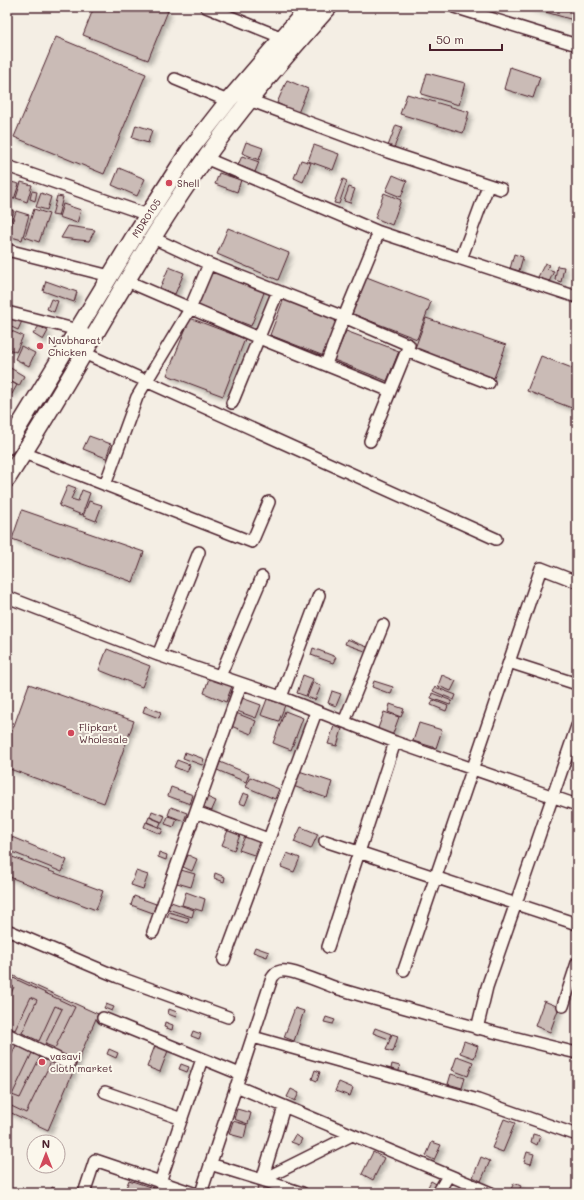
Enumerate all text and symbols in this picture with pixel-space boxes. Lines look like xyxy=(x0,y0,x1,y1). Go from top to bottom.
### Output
scale bar xyxy=(430,26,502,52)
text: 50 m xyxy=(436,31,464,47)
place label: Shell xyxy=(177,176,199,190)
marker: Shell xyxy=(164,178,174,188)
street label: MDR0105 xyxy=(128,196,164,240)
place label: Navbharat Chicken xyxy=(48,333,101,359)
marker: Navbharat Chicken xyxy=(35,341,45,351)
place label: Flipkart Wholesale xyxy=(79,720,128,746)
marker: Flipkart Wholesale xyxy=(66,728,76,738)
place label: vasavi cloth market xyxy=(50,1049,113,1075)
marker: vasavi cloth market xyxy=(37,1057,47,1067)
north arrow xyxy=(26,1134,66,1174)
text: N xyxy=(42,1136,50,1151)

